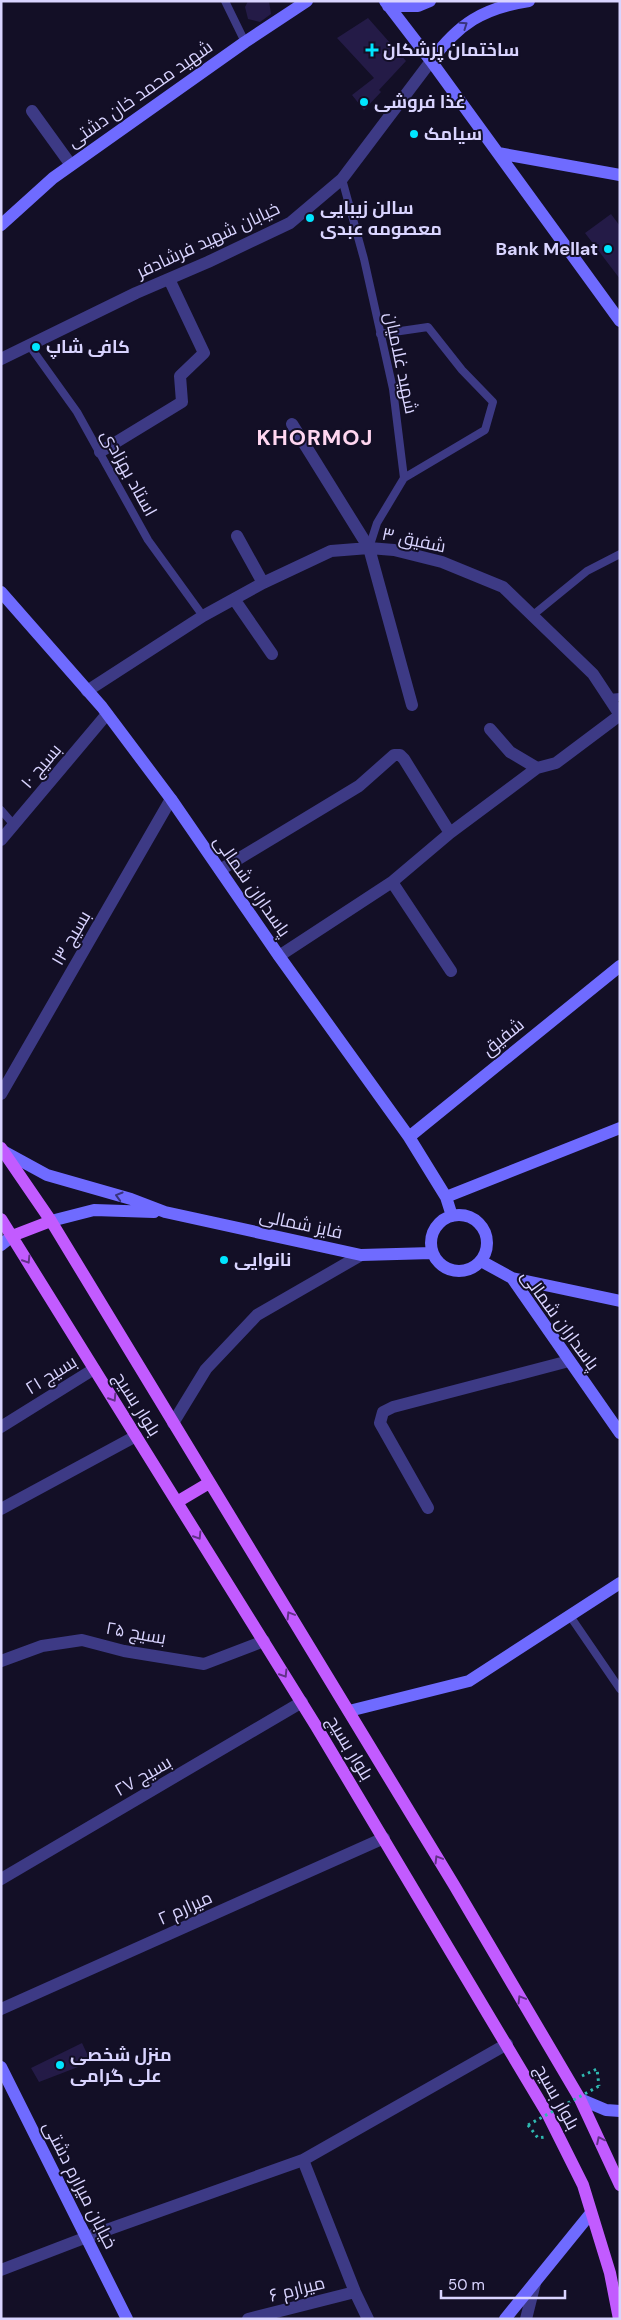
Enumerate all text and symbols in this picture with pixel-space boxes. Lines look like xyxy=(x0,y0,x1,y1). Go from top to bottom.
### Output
one-way arrow xyxy=(458,22,468,31)
street label: شهید محمد خان دشتی xyxy=(63,35,217,153)
place label: ساختمان پزشکان xyxy=(383,38,519,62)
marker: ساختمان پزشکان xyxy=(365,43,379,57)
place label: غذا فروشی xyxy=(374,90,466,114)
marker: غذا فروشی xyxy=(358,96,370,108)
place label: سیامک xyxy=(424,122,482,146)
marker: سیامک xyxy=(408,128,420,140)
street label: خیابان شهید فرشادفر xyxy=(132,196,284,284)
place label: سالن زیبایی معصومه عبدی xyxy=(320,196,442,241)
marker: سالن زیبایی معصومه عبدی xyxy=(304,212,316,224)
place label: Bank Mellat xyxy=(496,237,598,261)
marker: Bank Mellat xyxy=(602,243,614,255)
street label: شهید غلامیان xyxy=(379,310,423,416)
place label: کافی شاپ xyxy=(46,335,130,359)
marker: کافی شاپ xyxy=(30,341,42,353)
district label: KHORMOJ xyxy=(257,423,373,452)
street label: استاد بهزادی xyxy=(95,425,163,521)
street label: شفیق ۳ xyxy=(380,522,448,558)
street label: بسیج ۱۰ xyxy=(15,738,67,794)
street label: پاسداران شمالی xyxy=(208,830,296,942)
street label: بسیج ۱۳ xyxy=(46,906,96,970)
street label: شفیق xyxy=(477,1013,529,1061)
one-way arrow xyxy=(115,1191,123,1201)
street label: فایز شمالی xyxy=(257,1203,345,1245)
place label: نانوایی xyxy=(234,1248,291,1272)
marker: نانوایی xyxy=(218,1254,230,1266)
one-way arrow xyxy=(21,1255,30,1264)
street label: پاسداران شمالی xyxy=(515,1265,605,1375)
street label: بسیج ۲۱ xyxy=(21,1350,81,1400)
street label: بلوار بسیج xyxy=(108,1367,166,1441)
one-way arrow xyxy=(106,1393,116,1402)
one-way arrow xyxy=(192,1531,202,1540)
one-way arrow xyxy=(287,1612,297,1621)
street label: بسیج ۲۵ xyxy=(104,1616,168,1650)
one-way arrow xyxy=(278,1669,288,1678)
street label: بلوار بسیج xyxy=(321,1711,379,1785)
street label: بسیج ۲۷ xyxy=(110,1750,176,1802)
one-way arrow xyxy=(435,1855,445,1864)
street label: میرارم ۲ xyxy=(154,1885,216,1931)
one-way arrow xyxy=(518,1995,528,2004)
place label: منزل شخصی علی گرامی xyxy=(70,2043,172,2088)
marker: منزل شخصی علی گرامی xyxy=(54,2059,66,2071)
street label: بلوار بسیج xyxy=(529,2060,585,2134)
street label: خیابان میرارم دشتی xyxy=(37,2117,123,2253)
one-way arrow xyxy=(596,2136,606,2145)
scale bar xyxy=(441,2268,565,2300)
street label: میرارم ۶ xyxy=(267,2271,327,2307)
text: 50 m xyxy=(448,2275,485,2295)

